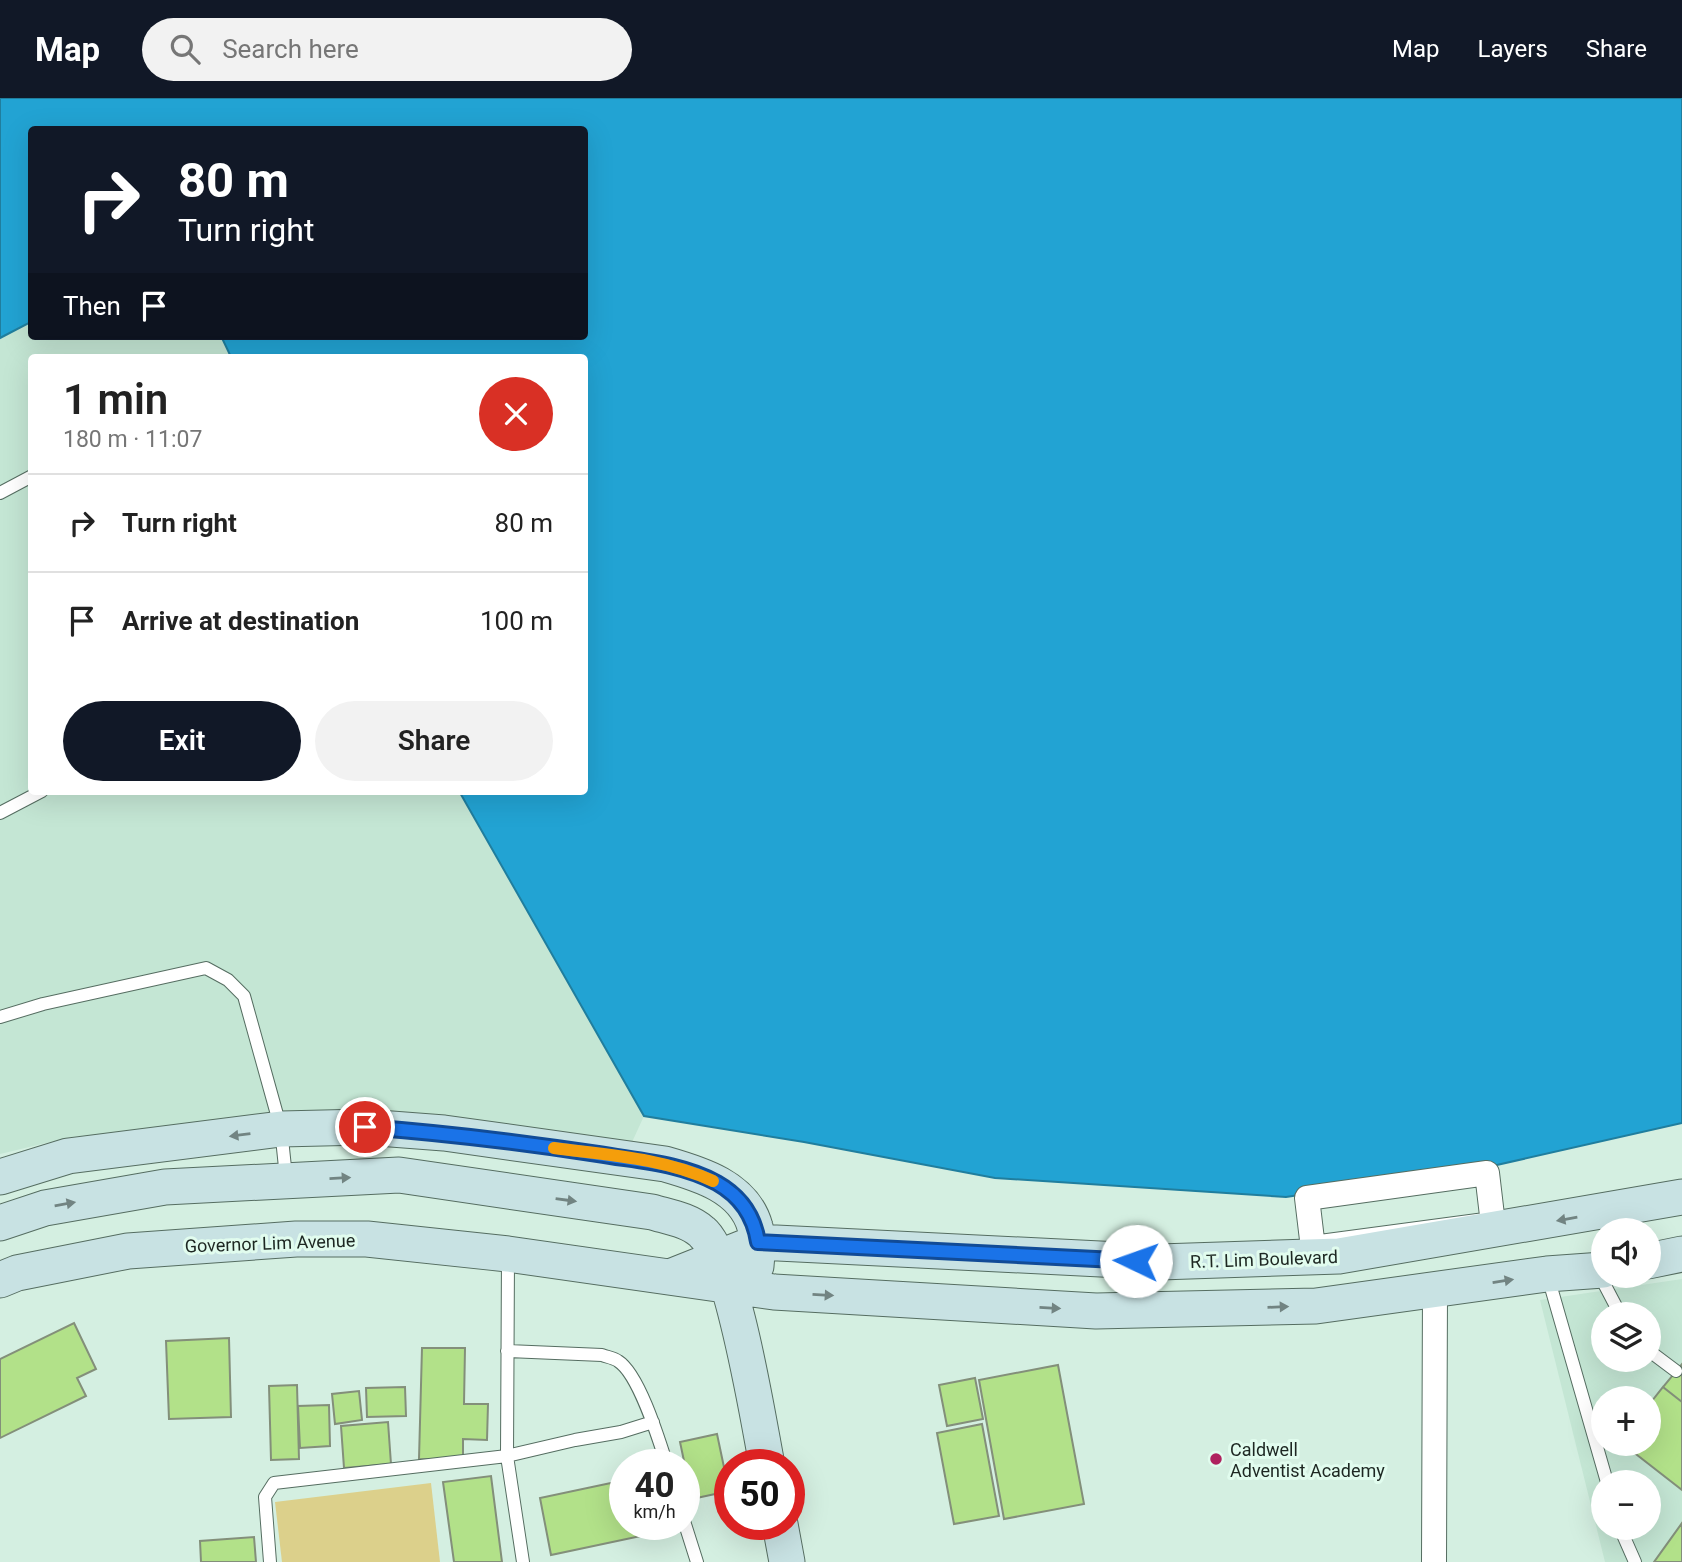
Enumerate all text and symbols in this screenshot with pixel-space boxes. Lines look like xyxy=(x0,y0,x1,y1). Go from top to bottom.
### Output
search box xyxy=(142,18,632,81)
text: Map xyxy=(35,30,100,69)
icon: search xyxy=(166,30,204,68)
text: Search here xyxy=(222,34,359,64)
text: Map xyxy=(1392,35,1440,63)
text: Layers xyxy=(1478,35,1548,63)
text: Share xyxy=(1586,35,1647,63)
text: 80 m xyxy=(178,152,289,209)
icon: right xyxy=(63,154,154,245)
text: Turn right xyxy=(178,211,314,249)
icon: arrive xyxy=(135,287,173,325)
text: Then xyxy=(63,291,121,321)
text: 1 min xyxy=(63,375,168,424)
button: close xyxy=(479,377,553,451)
text: 180 m · 11:07 xyxy=(63,426,202,453)
icon: right xyxy=(63,504,101,542)
text: Turn right xyxy=(122,508,237,538)
text: 80 m xyxy=(495,508,553,538)
icon: arrive xyxy=(63,602,101,640)
text: Arrive at destination xyxy=(122,606,359,636)
text: 100 m xyxy=(480,606,553,636)
button: Exit xyxy=(63,701,301,781)
button: Share xyxy=(315,701,553,781)
pin xyxy=(335,1097,395,1157)
icon: arrive xyxy=(346,1108,384,1146)
one-way arrow xyxy=(228,1129,250,1140)
one-way arrow xyxy=(329,1172,351,1183)
one-way arrow xyxy=(555,1195,577,1206)
one-way arrow xyxy=(55,1198,77,1209)
one-way arrow xyxy=(1556,1214,1578,1225)
map controls xyxy=(1591,1218,1661,1540)
button: sound xyxy=(1591,1218,1661,1288)
position arrow xyxy=(1099,1224,1173,1298)
street label: Governor Lim Avenue xyxy=(184,1230,356,1256)
street label: R.T. Lim Boulevard xyxy=(1190,1246,1338,1272)
one-way arrow xyxy=(1492,1275,1514,1286)
one-way arrow xyxy=(813,1290,835,1301)
one-way arrow xyxy=(1267,1301,1289,1312)
button: layers xyxy=(1591,1302,1661,1372)
one-way arrow xyxy=(1040,1303,1062,1314)
button: + xyxy=(1591,1386,1661,1456)
place label: Caldwell Adventist Academy xyxy=(1230,1439,1385,1481)
speed limit sign: 50 xyxy=(714,1449,805,1540)
marker: Caldwell Adventist Academy xyxy=(1208,1451,1224,1467)
text: 40 xyxy=(634,1465,675,1506)
button: − xyxy=(1591,1470,1661,1540)
text: km/h xyxy=(633,1501,676,1522)

